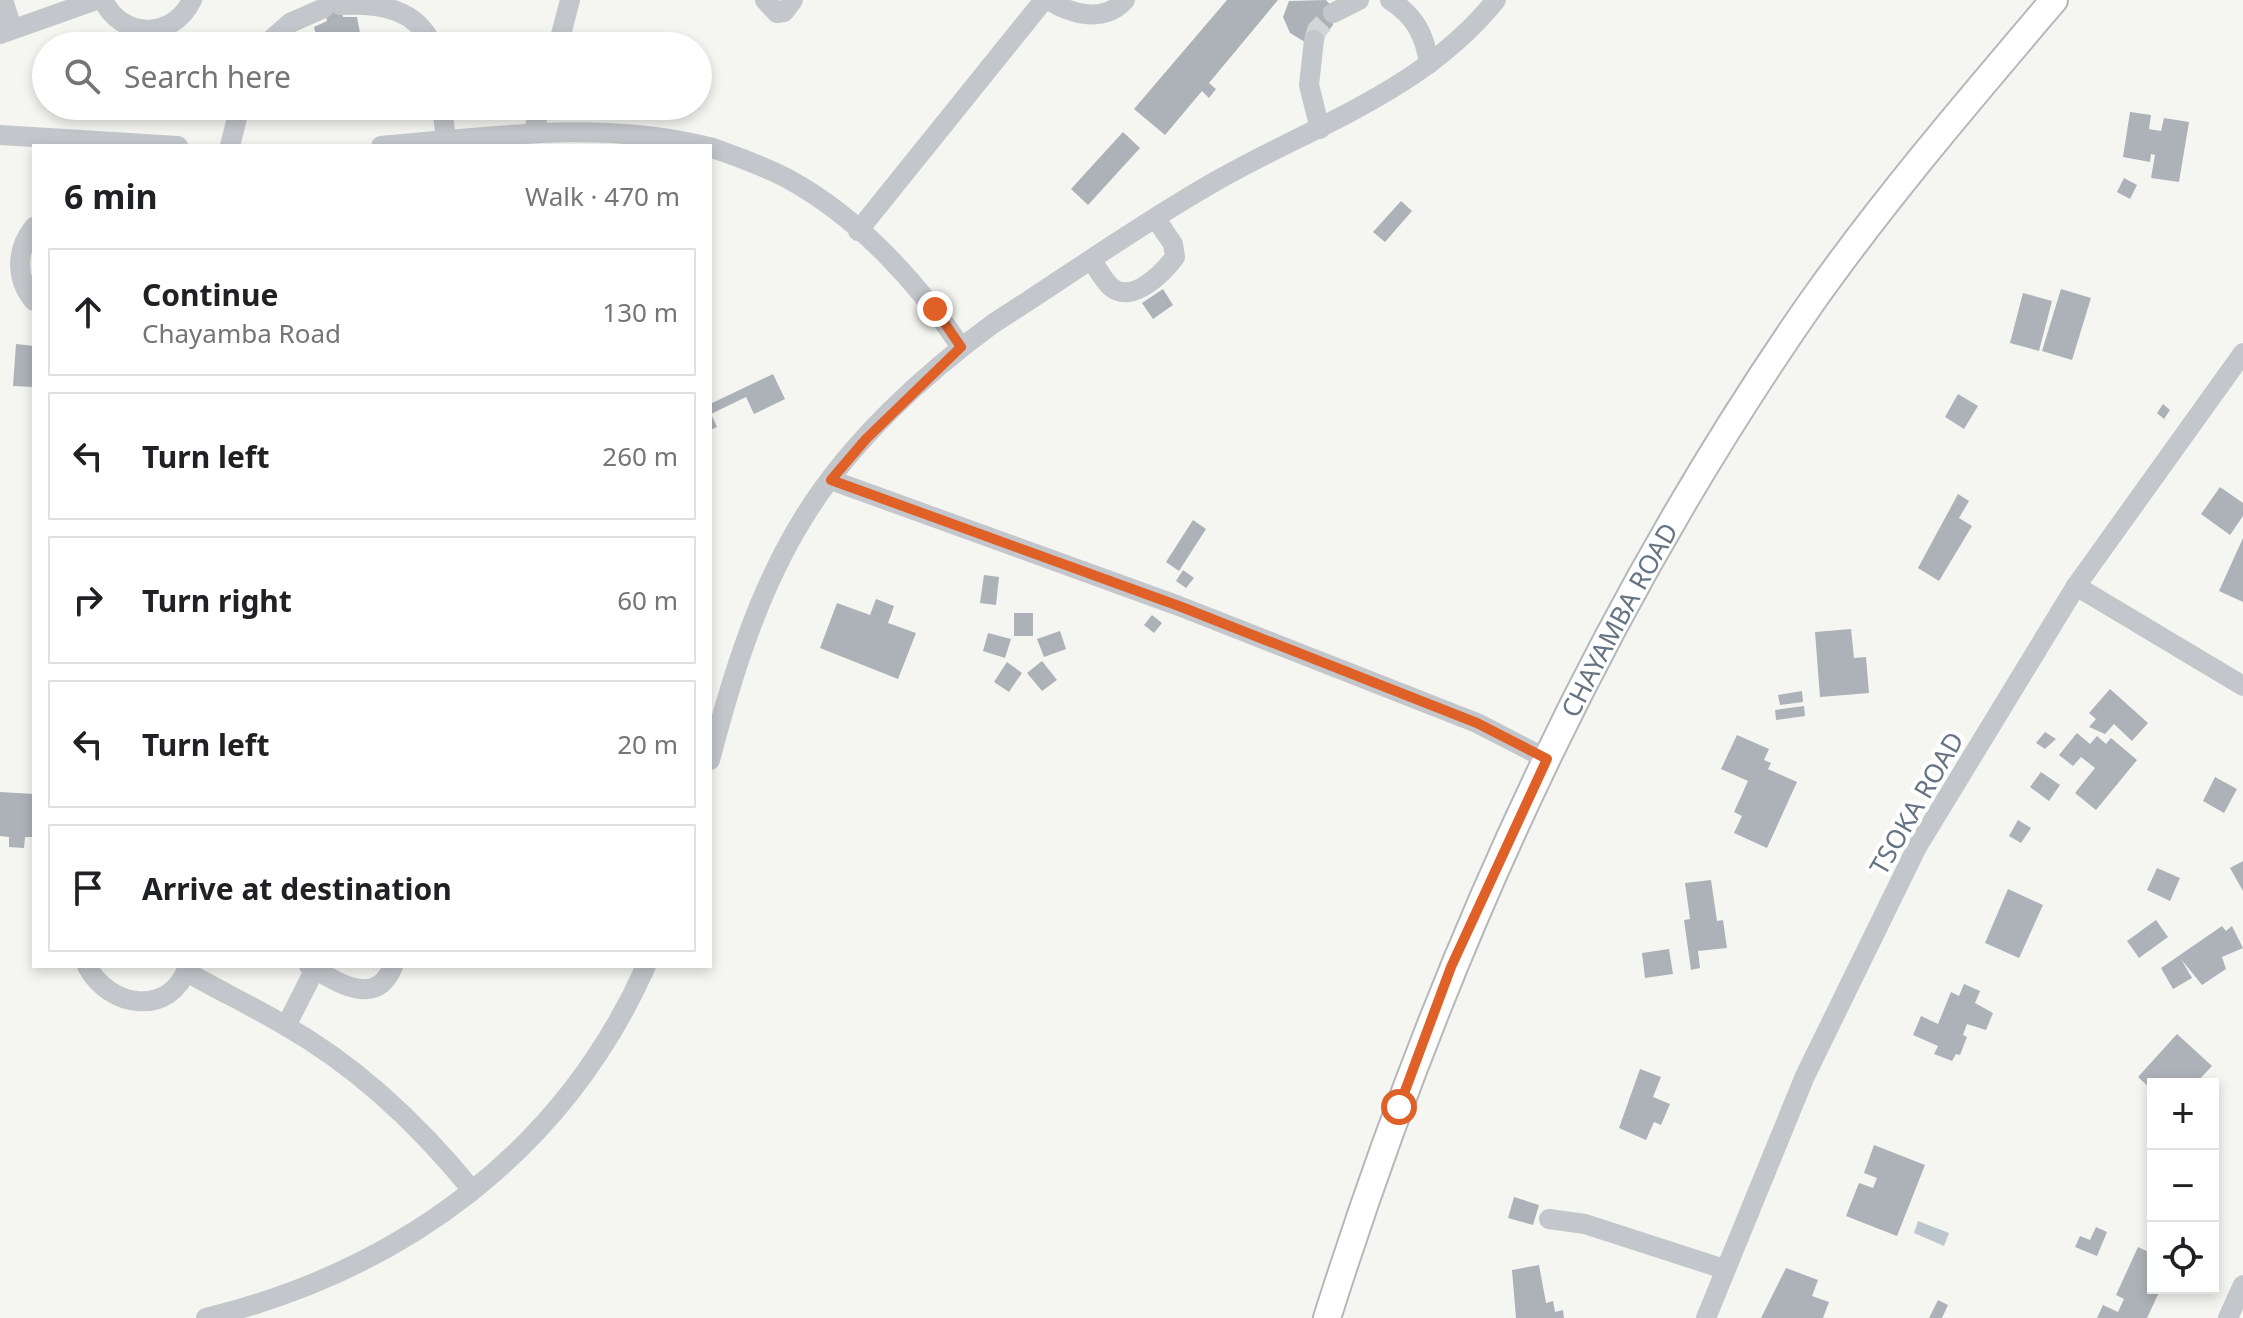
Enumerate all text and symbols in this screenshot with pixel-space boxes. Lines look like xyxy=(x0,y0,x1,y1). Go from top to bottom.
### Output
search box xyxy=(32,32,712,120)
icon: search xyxy=(60,54,104,98)
text: Search here xyxy=(124,56,291,97)
text: 6 min xyxy=(64,173,158,219)
text: Walk · 470 m xyxy=(525,178,680,214)
text: Continue xyxy=(142,274,278,315)
icon: ahead xyxy=(66,290,110,334)
route end xyxy=(917,291,953,327)
text: 130 m xyxy=(602,294,678,330)
text: Chayamba Road xyxy=(142,315,341,351)
icon: left xyxy=(66,434,110,478)
text: Turn left xyxy=(142,436,270,477)
text: 260 m xyxy=(602,438,678,474)
street label: CHAYAMBA ROAD xyxy=(1552,516,1686,723)
icon: right xyxy=(66,578,110,622)
text: Turn right xyxy=(142,580,292,621)
text: 60 m xyxy=(617,582,678,618)
icon: left xyxy=(66,722,110,766)
text: Turn left xyxy=(142,724,270,765)
street label: TSOKA ROAD xyxy=(1860,725,1972,881)
text: 20 m xyxy=(617,726,678,762)
icon: arrive xyxy=(66,866,110,910)
text: Arrive at destination xyxy=(142,868,452,909)
map controls xyxy=(2147,1078,2219,1294)
button: + xyxy=(2147,1078,2219,1150)
route start xyxy=(1381,1089,1417,1125)
button: − xyxy=(2147,1150,2219,1222)
button: locate xyxy=(2147,1222,2219,1294)

